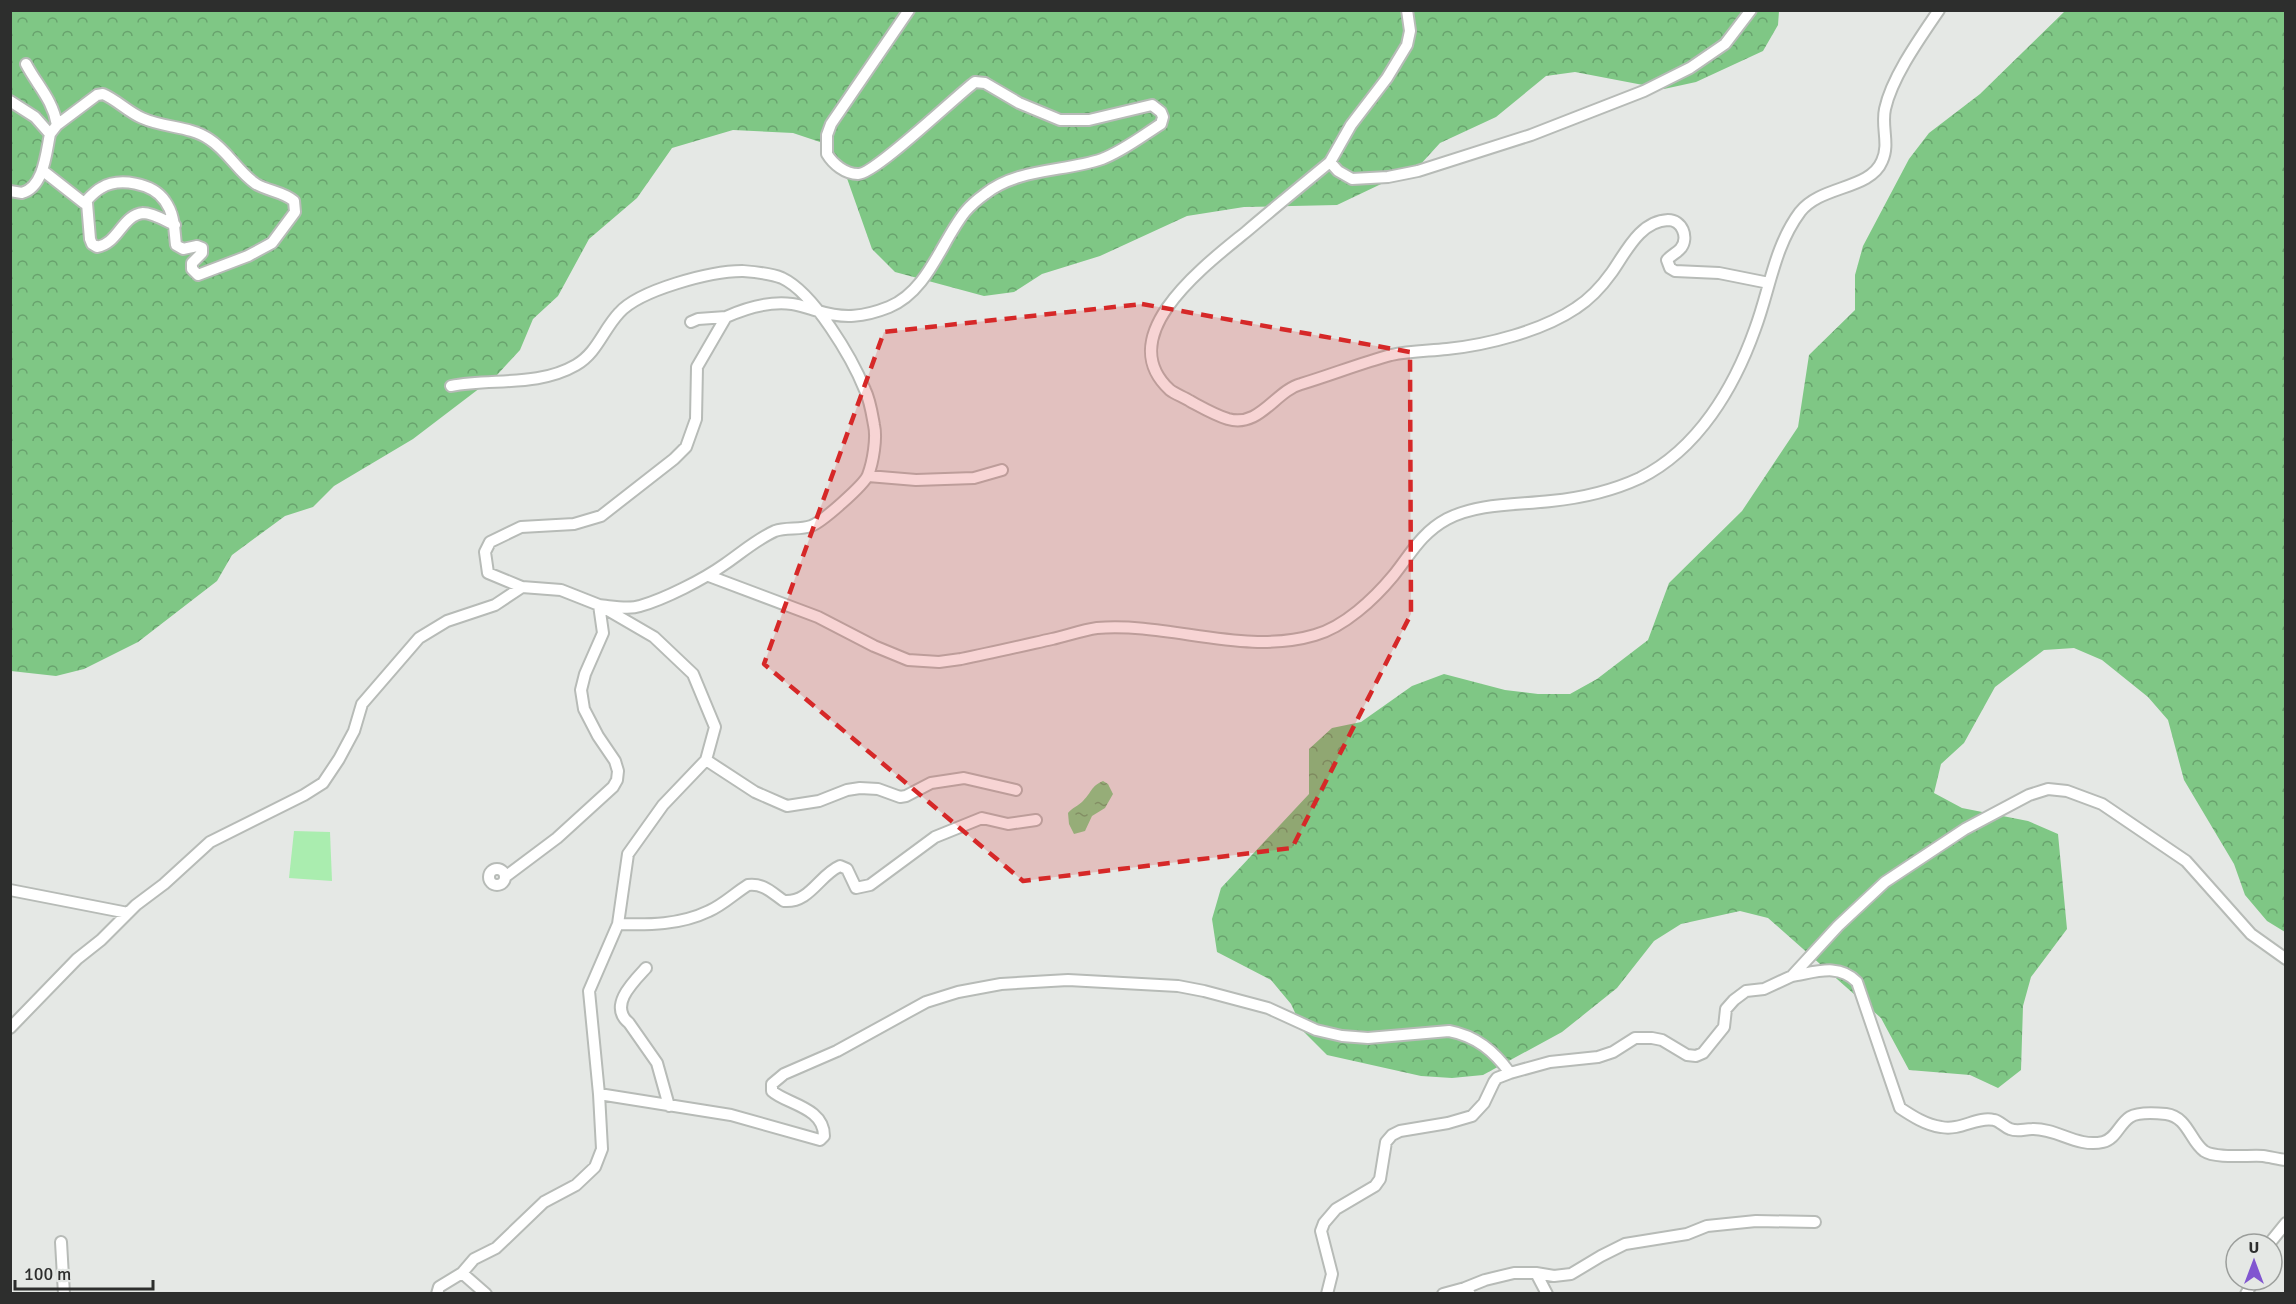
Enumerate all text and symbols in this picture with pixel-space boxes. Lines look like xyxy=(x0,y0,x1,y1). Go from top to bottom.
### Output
north arrow xyxy=(2224,1232,2284,1292)
text: U xyxy=(2249,1238,2259,1258)
scale bar xyxy=(15,1253,153,1291)
text: 100 m xyxy=(24,1263,71,1285)

